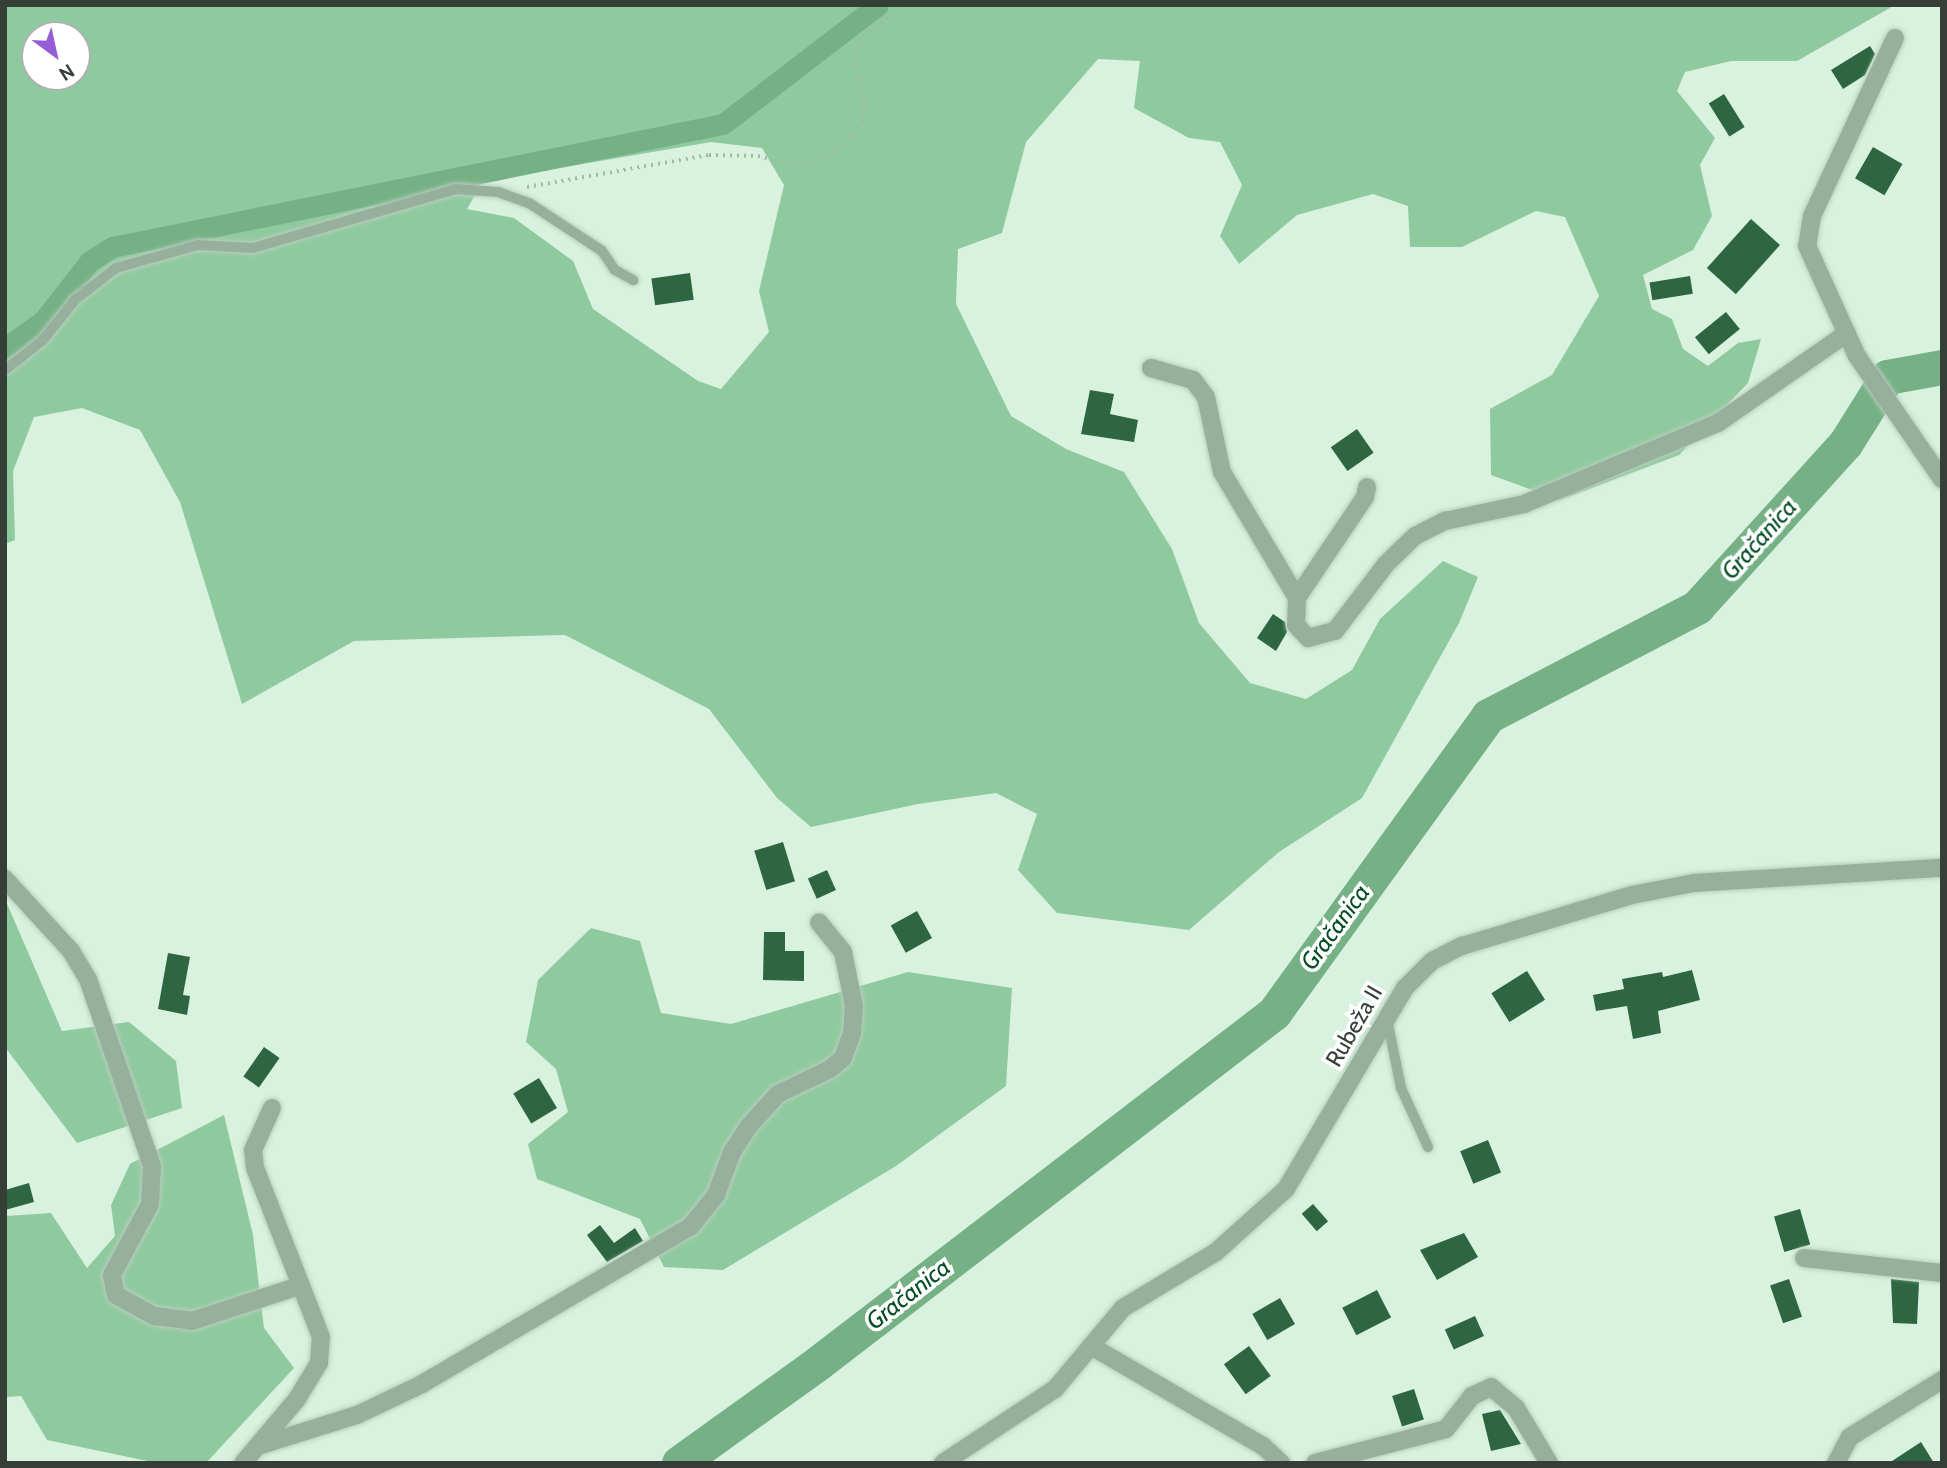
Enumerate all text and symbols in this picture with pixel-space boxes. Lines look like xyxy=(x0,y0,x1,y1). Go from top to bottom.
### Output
north arrow xyxy=(21,21,91,91)
text: N xyxy=(55,59,79,86)
water label: Gračanica xyxy=(1715,493,1803,585)
water label: Gračanica xyxy=(1294,879,1376,975)
street label: Rubeža II xyxy=(1320,981,1388,1071)
water label: Gračanica xyxy=(860,1252,956,1336)

